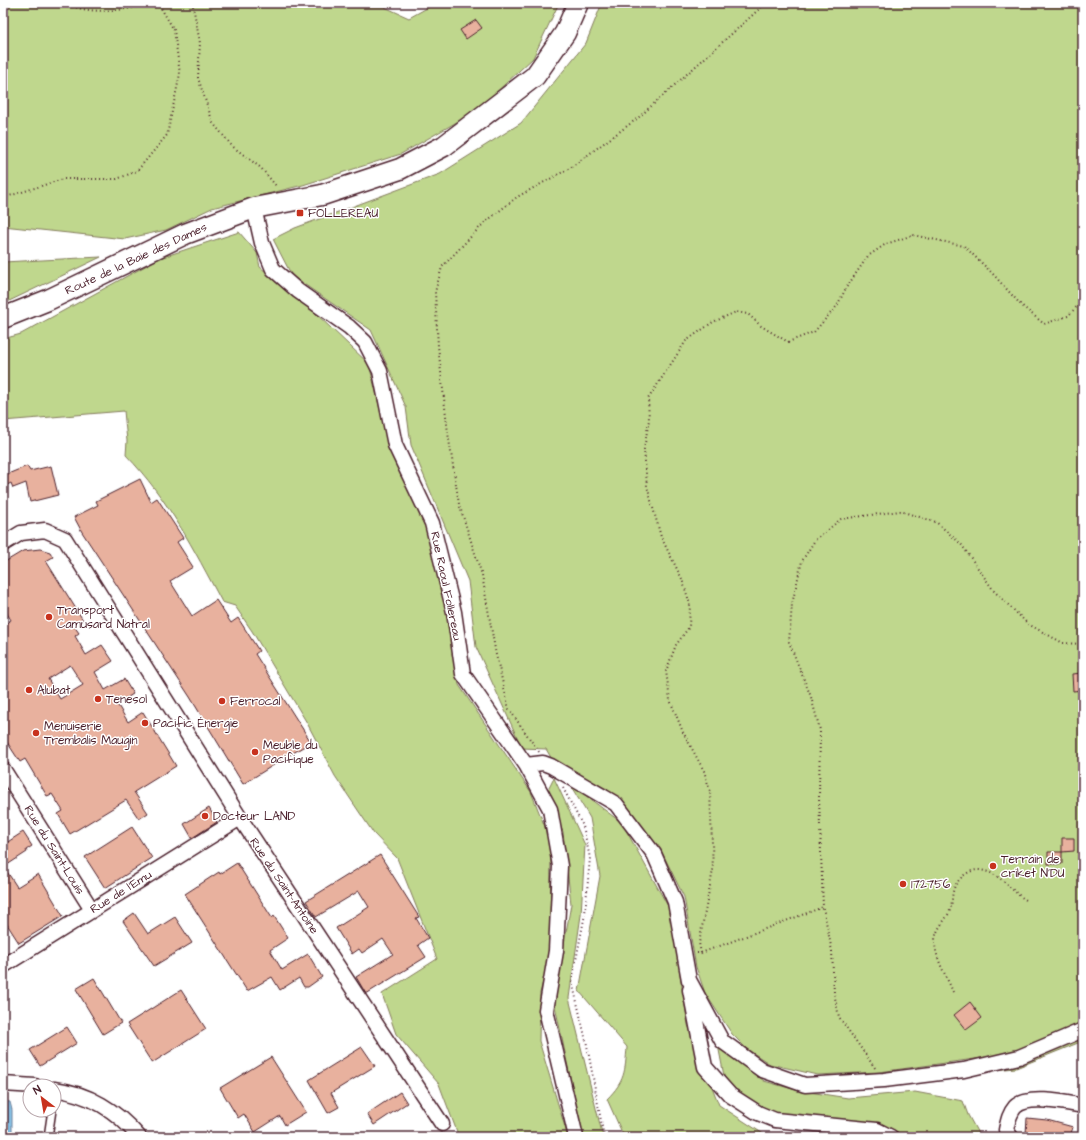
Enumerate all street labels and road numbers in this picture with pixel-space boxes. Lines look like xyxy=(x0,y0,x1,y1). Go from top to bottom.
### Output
street label: Route de la Baie des Dames xyxy=(62,219,210,299)
street label: Rue Raoul Follereau xyxy=(426,530,466,642)
street label: Rue du Saint-Louis xyxy=(20,802,88,898)
street label: Rue du Saint-Antoine xyxy=(245,834,323,938)
street label: Rue de l'Emu xyxy=(87,866,155,918)

